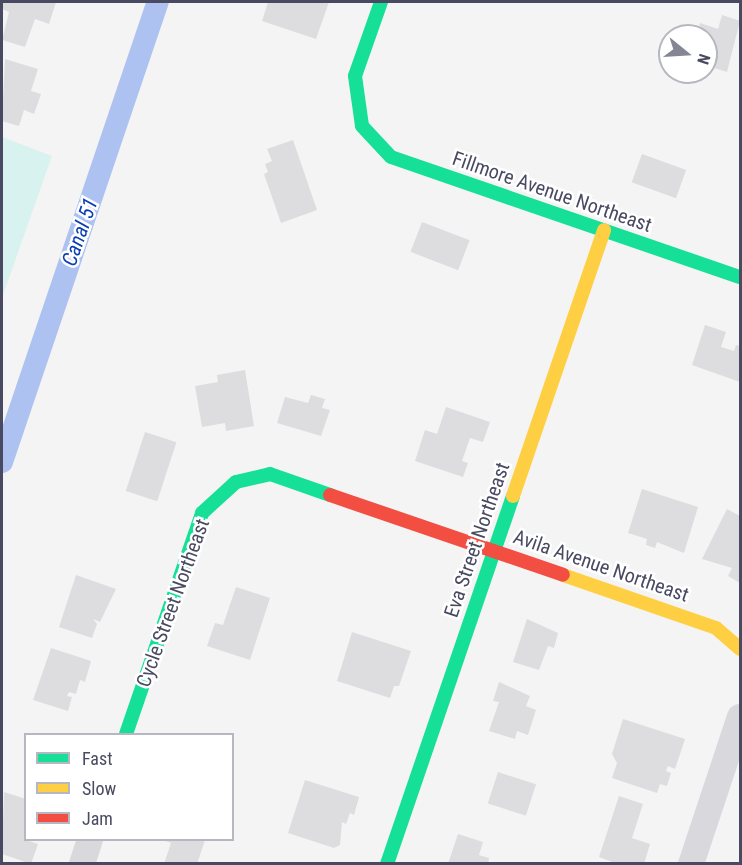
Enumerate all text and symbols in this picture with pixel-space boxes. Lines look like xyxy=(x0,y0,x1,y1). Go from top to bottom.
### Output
north arrow xyxy=(658,24,718,84)
text: N xyxy=(693,51,714,67)
street label: Fillmore Avenue Northeast xyxy=(449,147,655,237)
water label: Canal 51 xyxy=(57,195,103,269)
street label: Eva Street Northeast xyxy=(439,459,515,621)
street label: Cycle Street Northeast xyxy=(131,516,215,690)
street label: Avila Avenue Northeast xyxy=(510,525,692,607)
legend xyxy=(24,733,234,841)
text: Fast xyxy=(82,748,113,769)
text: Slow xyxy=(82,778,116,799)
text: Jam xyxy=(82,808,113,829)

